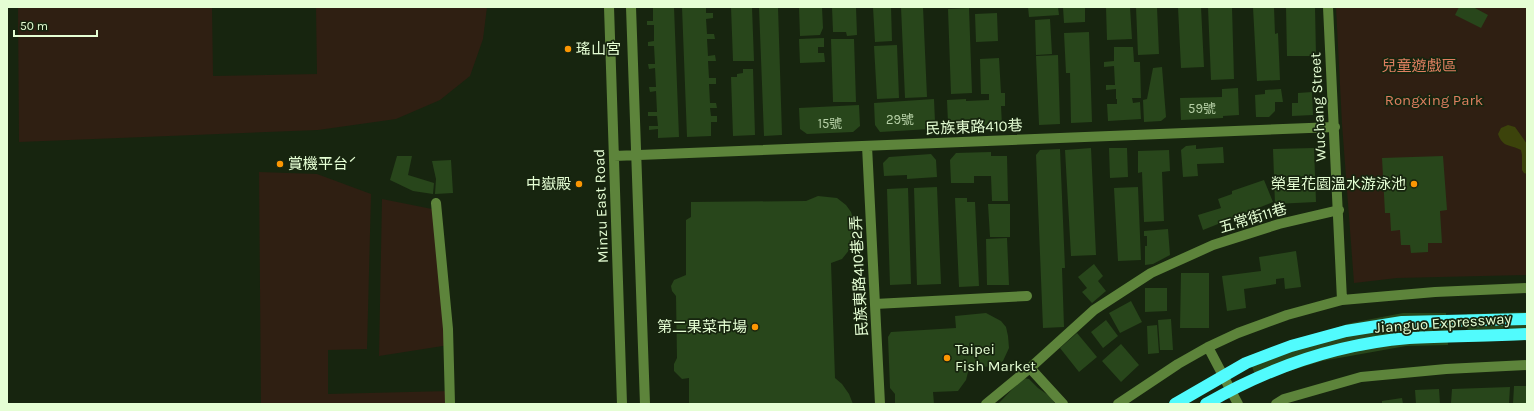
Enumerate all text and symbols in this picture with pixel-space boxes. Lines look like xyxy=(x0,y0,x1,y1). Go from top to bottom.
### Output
scale bar xyxy=(14,12,97,38)
text: 50 m xyxy=(20,19,48,33)
place label: 瑤山宮 xyxy=(576,40,621,58)
marker: 瑤山宮 xyxy=(563,44,573,54)
street label: Wuchang Street xyxy=(1306,52,1330,162)
park label: 兒童遊戲區 xyxy=(1381,57,1457,75)
park label: Rongxing Park xyxy=(1385,91,1483,109)
house number: 59號 xyxy=(1188,101,1216,116)
house number: 29號 xyxy=(886,112,914,127)
house number: 15號 xyxy=(818,116,842,131)
street label: 民族東路410巷 xyxy=(925,116,1023,138)
street label: Minzu East Road xyxy=(590,149,612,263)
place label: 賞機平台ˊ xyxy=(288,155,357,173)
marker: 賞機平台ˊ xyxy=(275,159,285,169)
place label: 中嶽殿 xyxy=(526,175,571,193)
place label: 榮星花園溫水游泳池 xyxy=(1271,175,1406,193)
marker: 中嶽殿 xyxy=(574,179,584,189)
marker: 榮星花園溫水游泳池 xyxy=(1409,179,1419,189)
street label: 五常街11巷 xyxy=(1217,199,1289,237)
street label: 民族東路410巷2弄 xyxy=(847,215,871,337)
street label: Jianguo Expressway xyxy=(1374,309,1512,337)
place label: 第二果菜市場 xyxy=(657,318,747,336)
marker: 第二果菜市場 xyxy=(750,322,760,332)
place label: Taipei Fish Market xyxy=(955,340,1036,375)
marker: Taipei Fish Market xyxy=(942,353,952,363)

